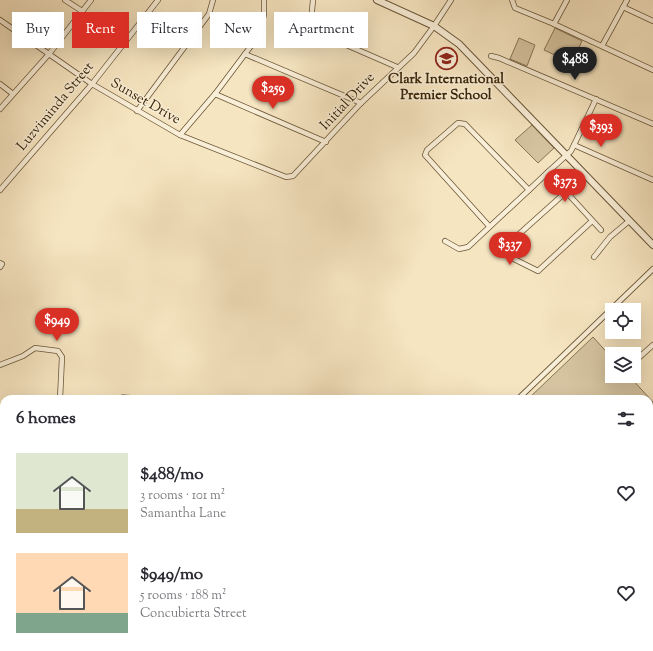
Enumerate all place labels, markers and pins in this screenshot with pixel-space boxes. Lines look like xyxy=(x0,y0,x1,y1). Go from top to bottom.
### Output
school or university icon: Clark International Premier School xyxy=(433,45,459,71)
pin: $488 xyxy=(551,47,599,81)
place label: Clark International Premier School xyxy=(388,70,504,106)
pin: $259 xyxy=(249,76,297,110)
pin: $393 xyxy=(577,114,625,148)
pin: $373 xyxy=(541,169,589,203)
pin: $337 xyxy=(486,232,534,266)
pin: $949 xyxy=(33,308,81,342)

